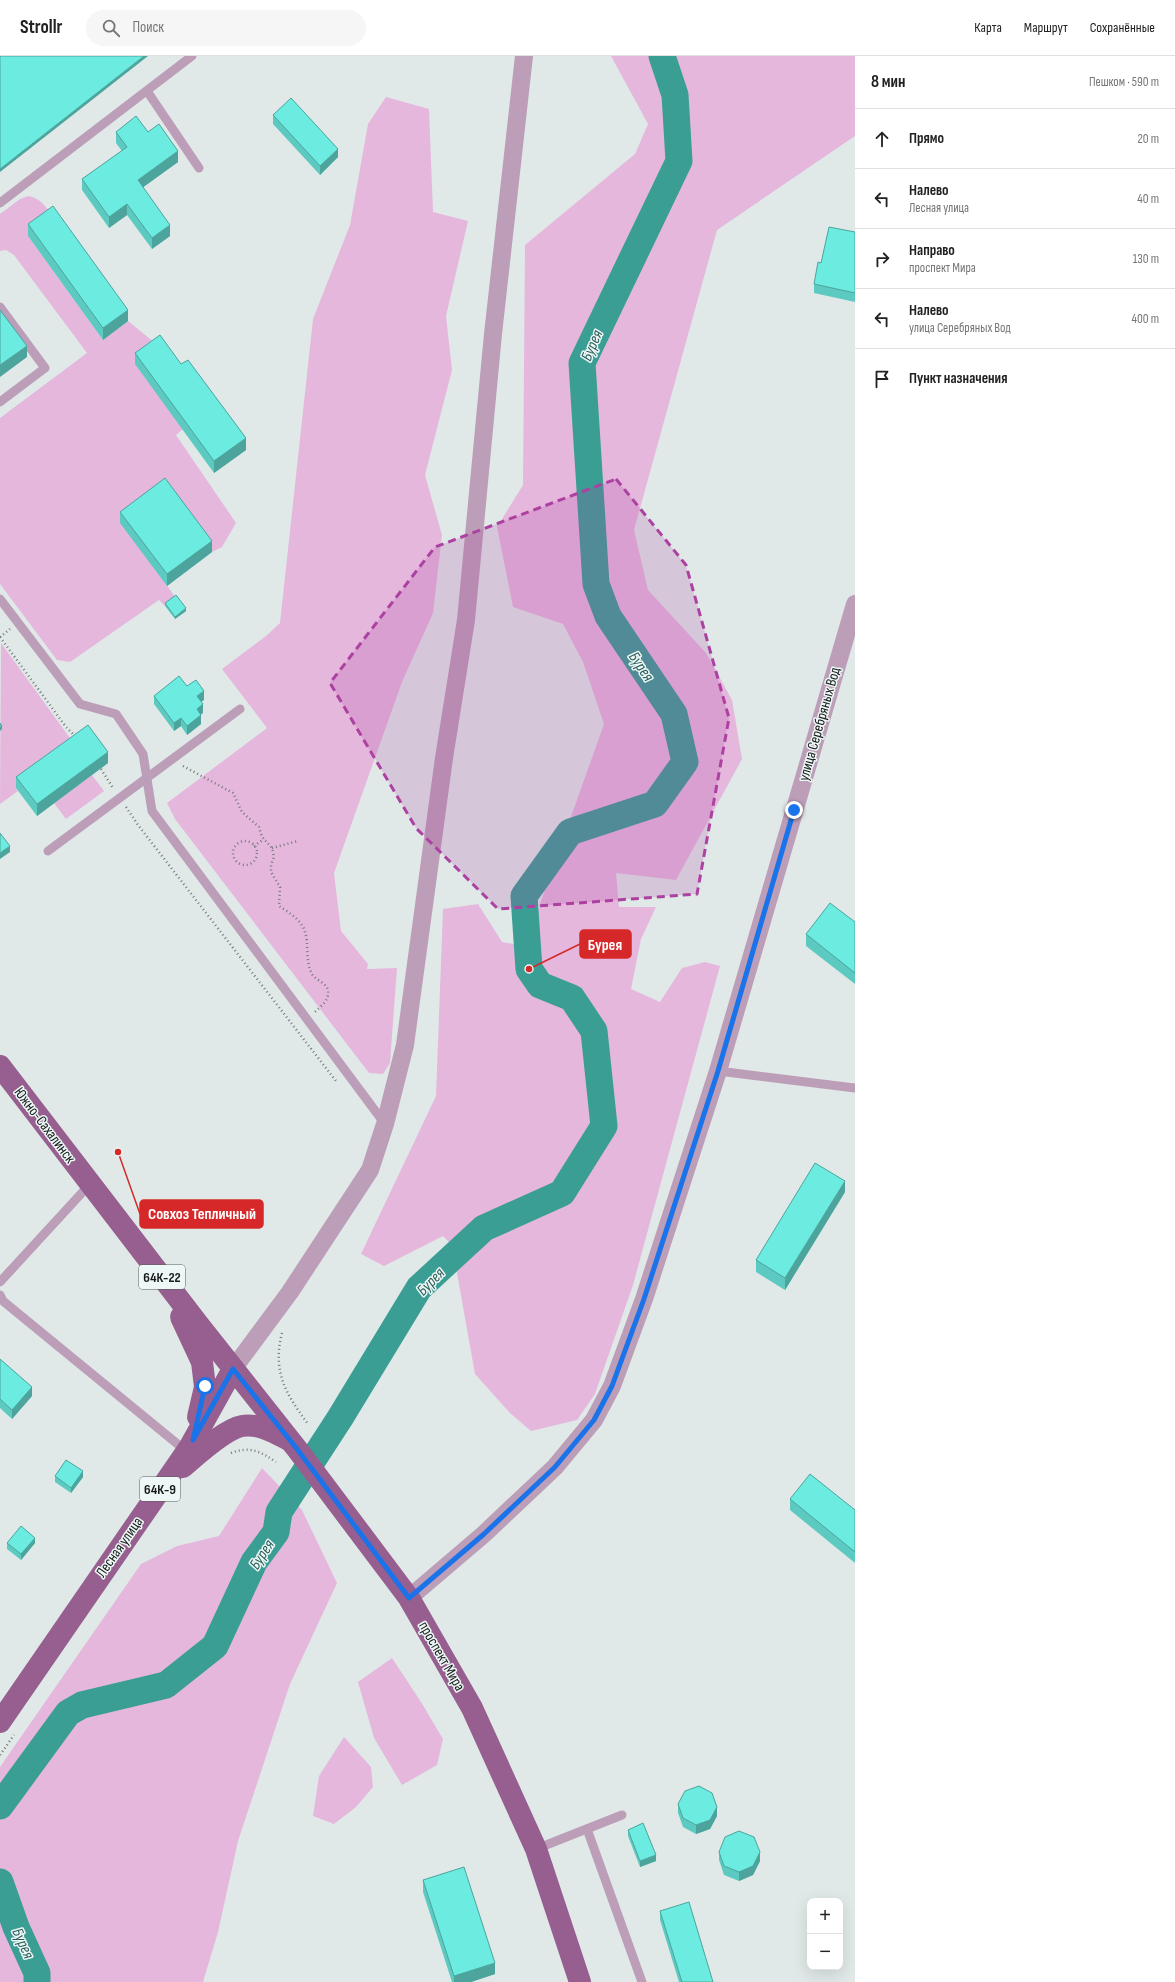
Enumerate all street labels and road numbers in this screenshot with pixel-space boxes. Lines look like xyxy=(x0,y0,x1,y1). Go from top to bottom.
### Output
street label: улица Серебряных Вод xyxy=(794,664,845,783)
street label: Южно-Сахалинск xyxy=(10,1084,80,1167)
road number: 64К-22 xyxy=(139,1265,185,1289)
road number: 64К-9 xyxy=(140,1477,180,1501)
street label: Лесная улица xyxy=(92,1513,147,1581)
street label: проспект Мира xyxy=(414,1618,469,1695)

